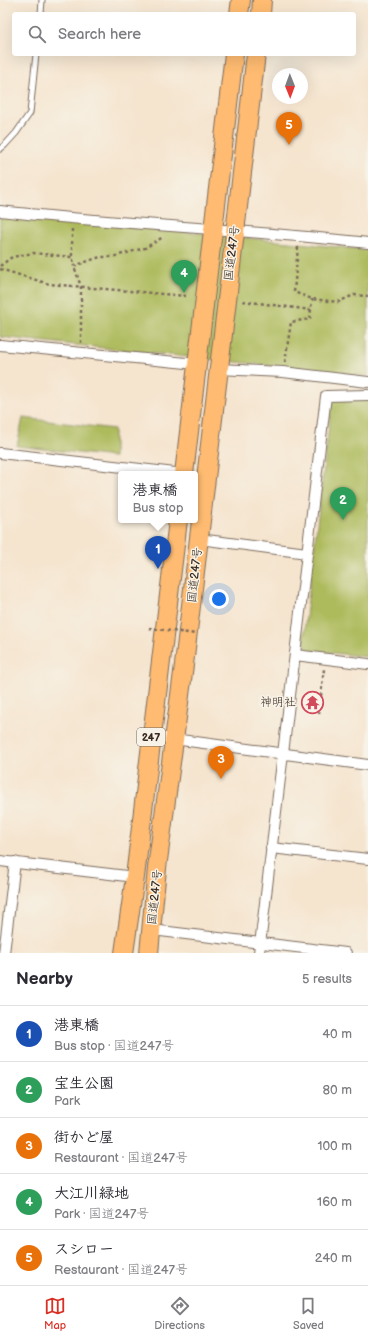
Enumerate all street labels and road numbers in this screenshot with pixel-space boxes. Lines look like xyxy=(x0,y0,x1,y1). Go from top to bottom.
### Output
street label: 国道247号 xyxy=(221,224,243,282)
street label: 国道247号 xyxy=(185,546,205,604)
road number: 247 xyxy=(137,728,165,746)
street label: 国道247号 xyxy=(145,868,165,926)

